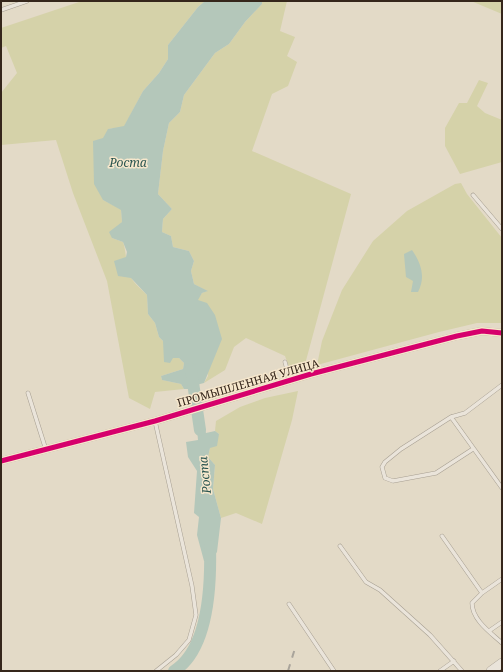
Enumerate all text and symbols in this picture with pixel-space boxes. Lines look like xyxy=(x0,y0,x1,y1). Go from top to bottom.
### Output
water label: Роста xyxy=(108,154,147,171)
street label: ПРОМЫШЛЕННАЯ УЛИЦА xyxy=(175,355,321,410)
water label: Роста xyxy=(194,455,215,496)

